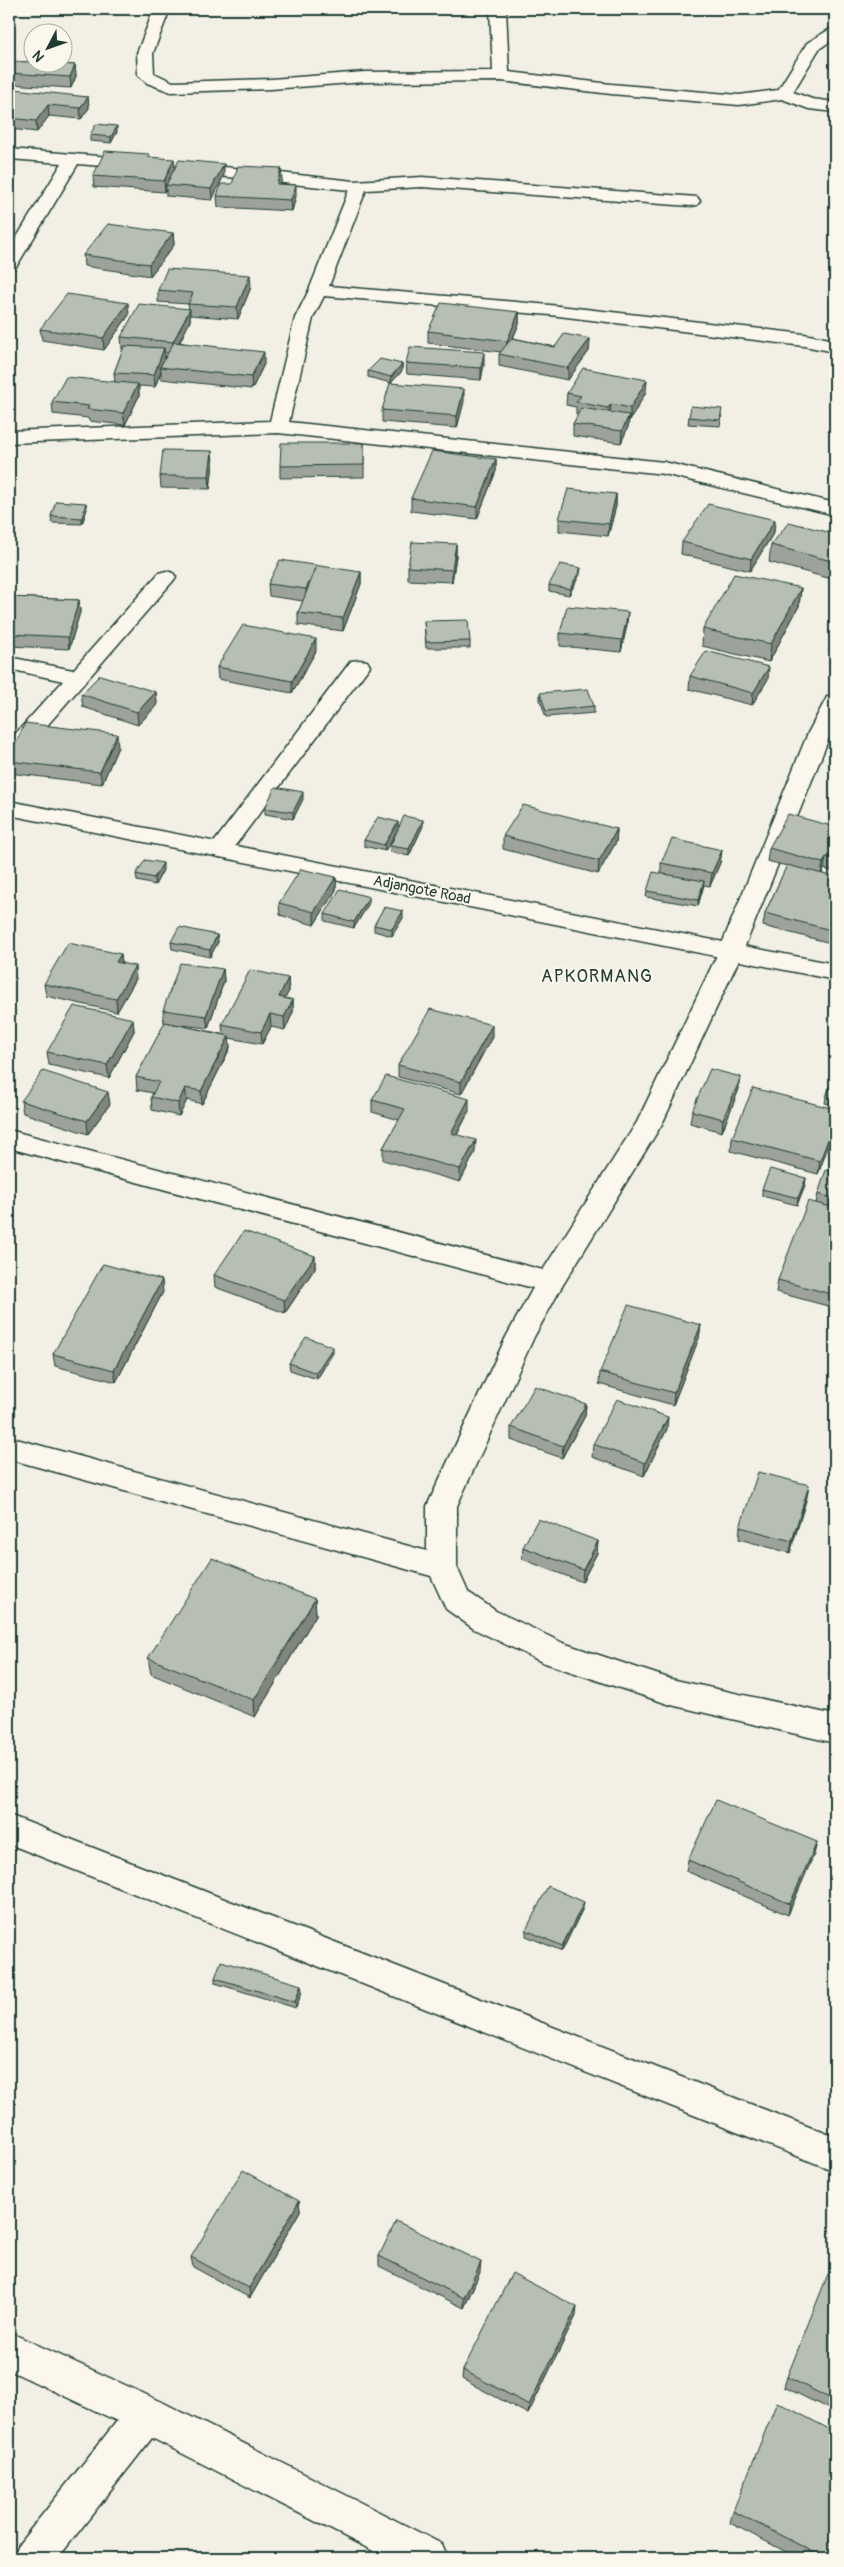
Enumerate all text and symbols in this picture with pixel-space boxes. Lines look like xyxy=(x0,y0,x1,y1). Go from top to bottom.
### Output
north arrow xyxy=(22,22,72,72)
text: N xyxy=(29,47,48,65)
street label: Adjangote Road xyxy=(372,871,472,909)
district label: APKORMANG xyxy=(541,965,653,988)

